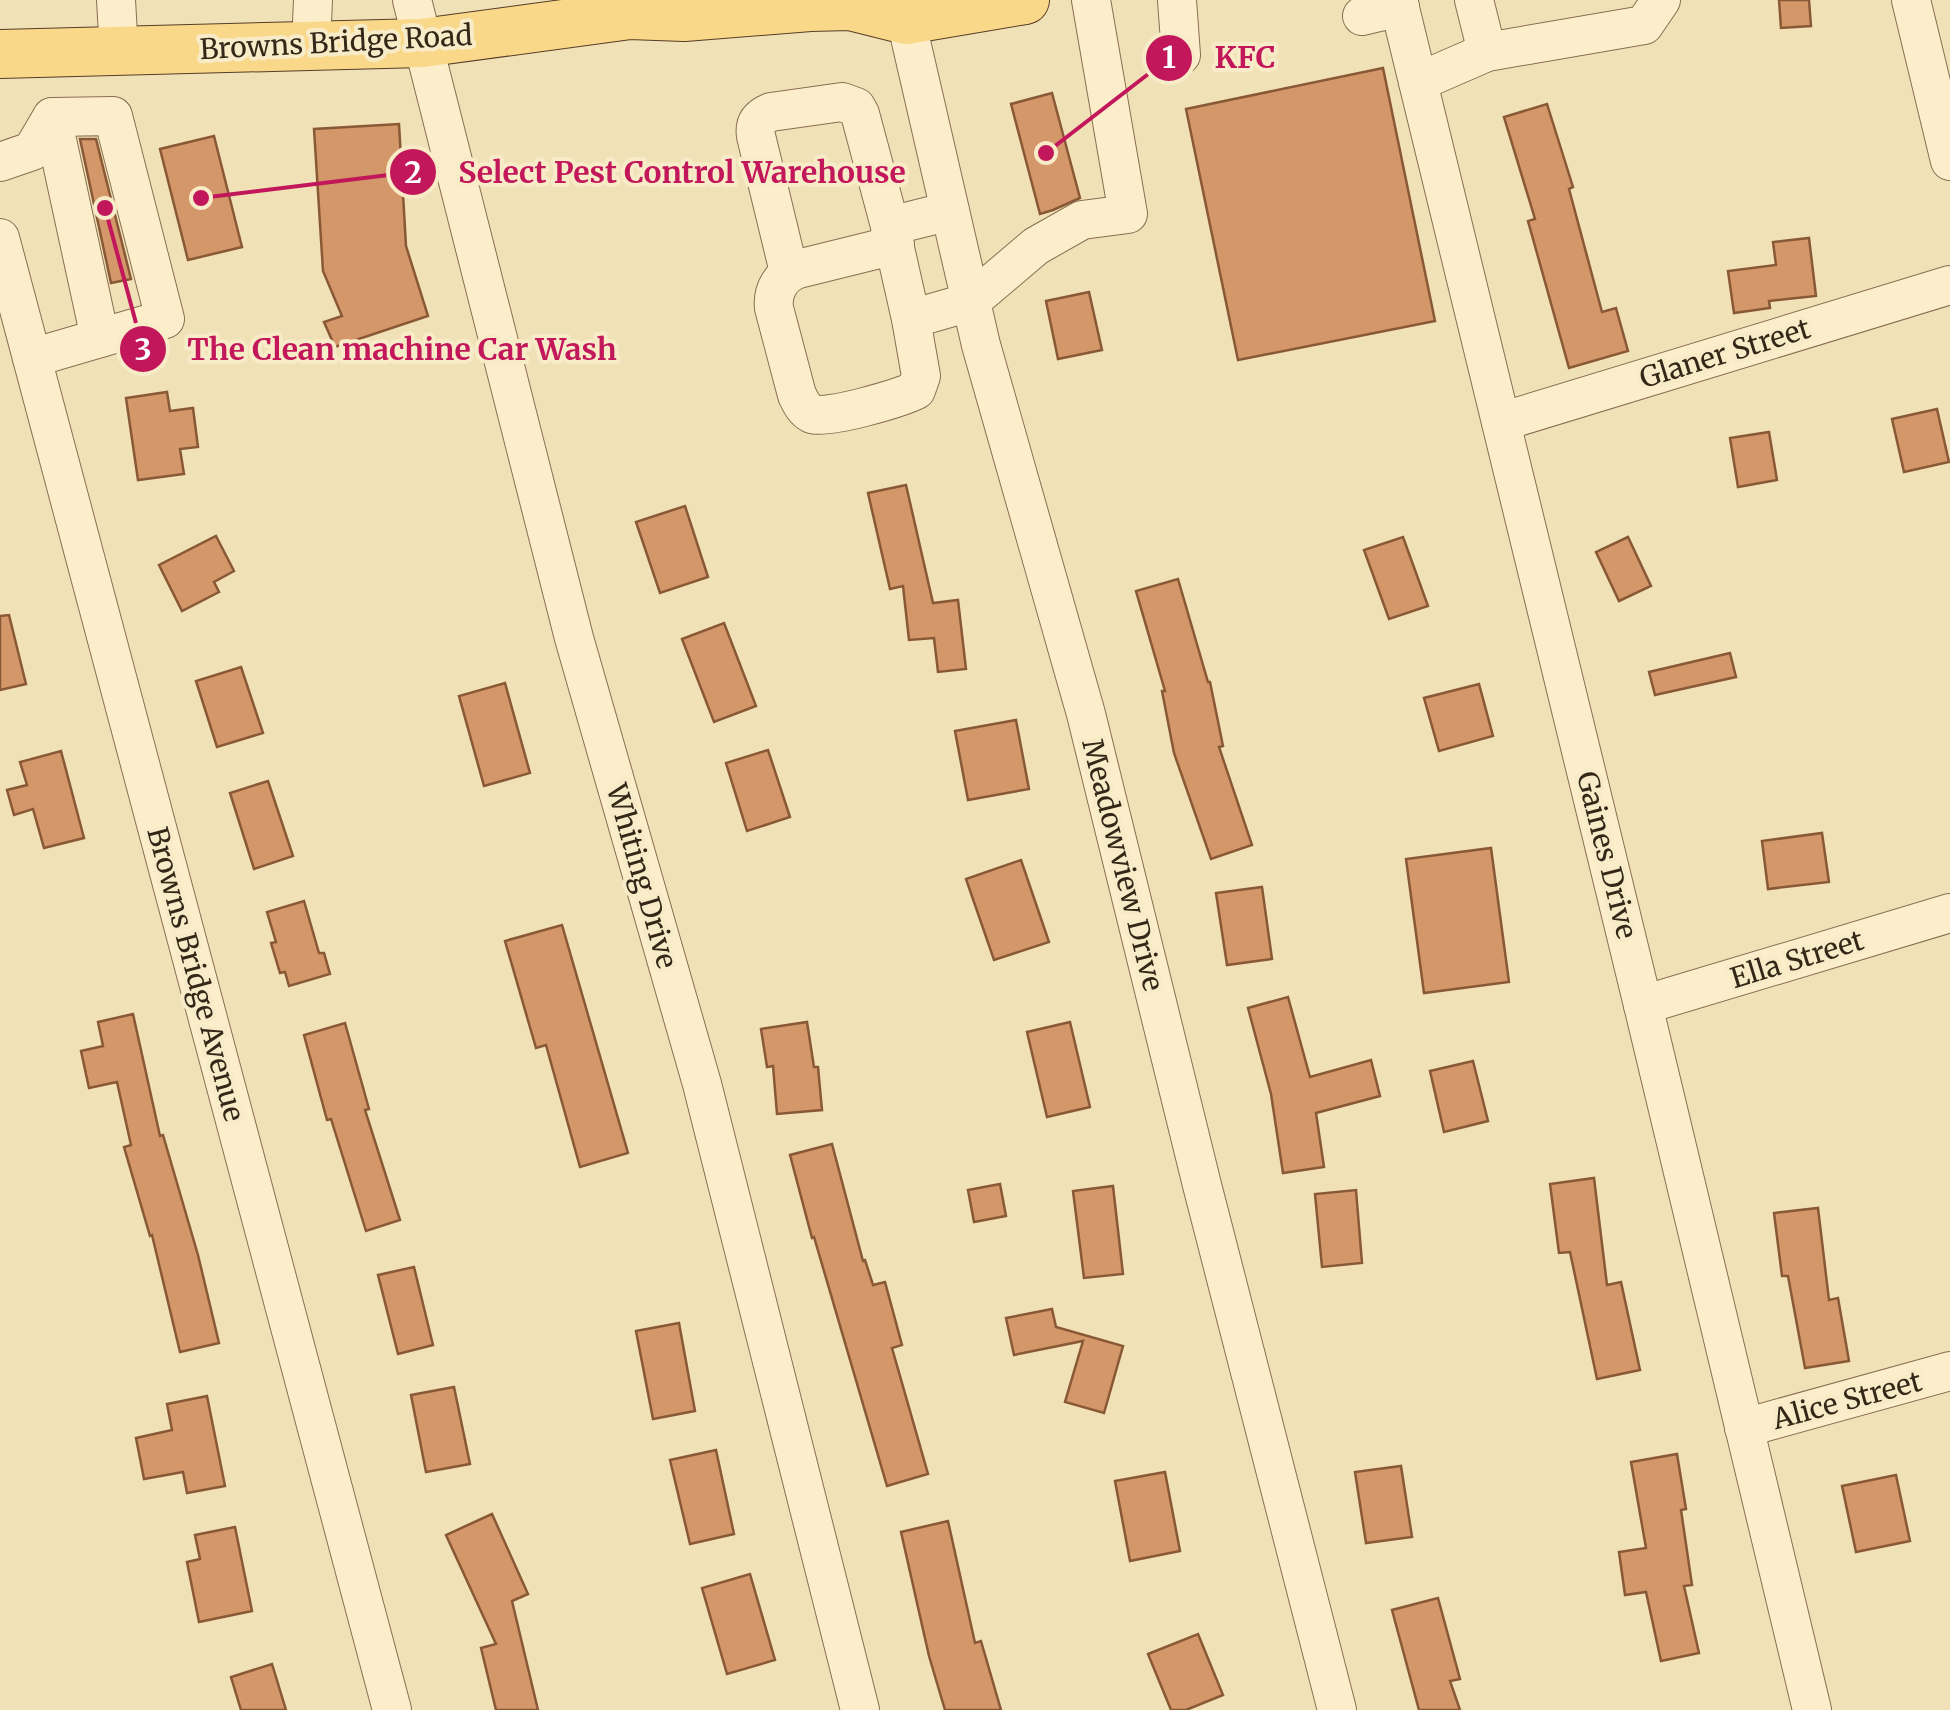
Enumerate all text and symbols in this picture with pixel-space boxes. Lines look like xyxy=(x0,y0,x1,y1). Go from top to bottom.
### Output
street label: Browns Bridge Road xyxy=(199,17,473,67)
callout: KFC xyxy=(1144,28,1296,88)
text: 1 xyxy=(1162,38,1176,76)
text: KFC xyxy=(1214,38,1276,76)
callout: Select Pest Control Warehouse xyxy=(388,142,925,202)
text: 2 xyxy=(404,153,422,191)
text: Select Pest Control Warehouse xyxy=(458,153,906,191)
street label: Glaner Street xyxy=(1635,310,1815,396)
callout: The Clean machine Car Wash xyxy=(118,319,637,379)
text: 3 xyxy=(134,330,152,368)
text: The Clean machine Car Wash xyxy=(187,330,617,368)
street label: Meadowview Drive xyxy=(1074,735,1172,995)
street label: Gaines Drive xyxy=(1569,768,1645,942)
street label: Whiting Drive xyxy=(598,779,686,972)
street label: Browns Bridge Avenue xyxy=(139,823,253,1125)
street label: Ella Street xyxy=(1726,922,1868,996)
street label: Alice Street xyxy=(1767,1363,1926,1437)

